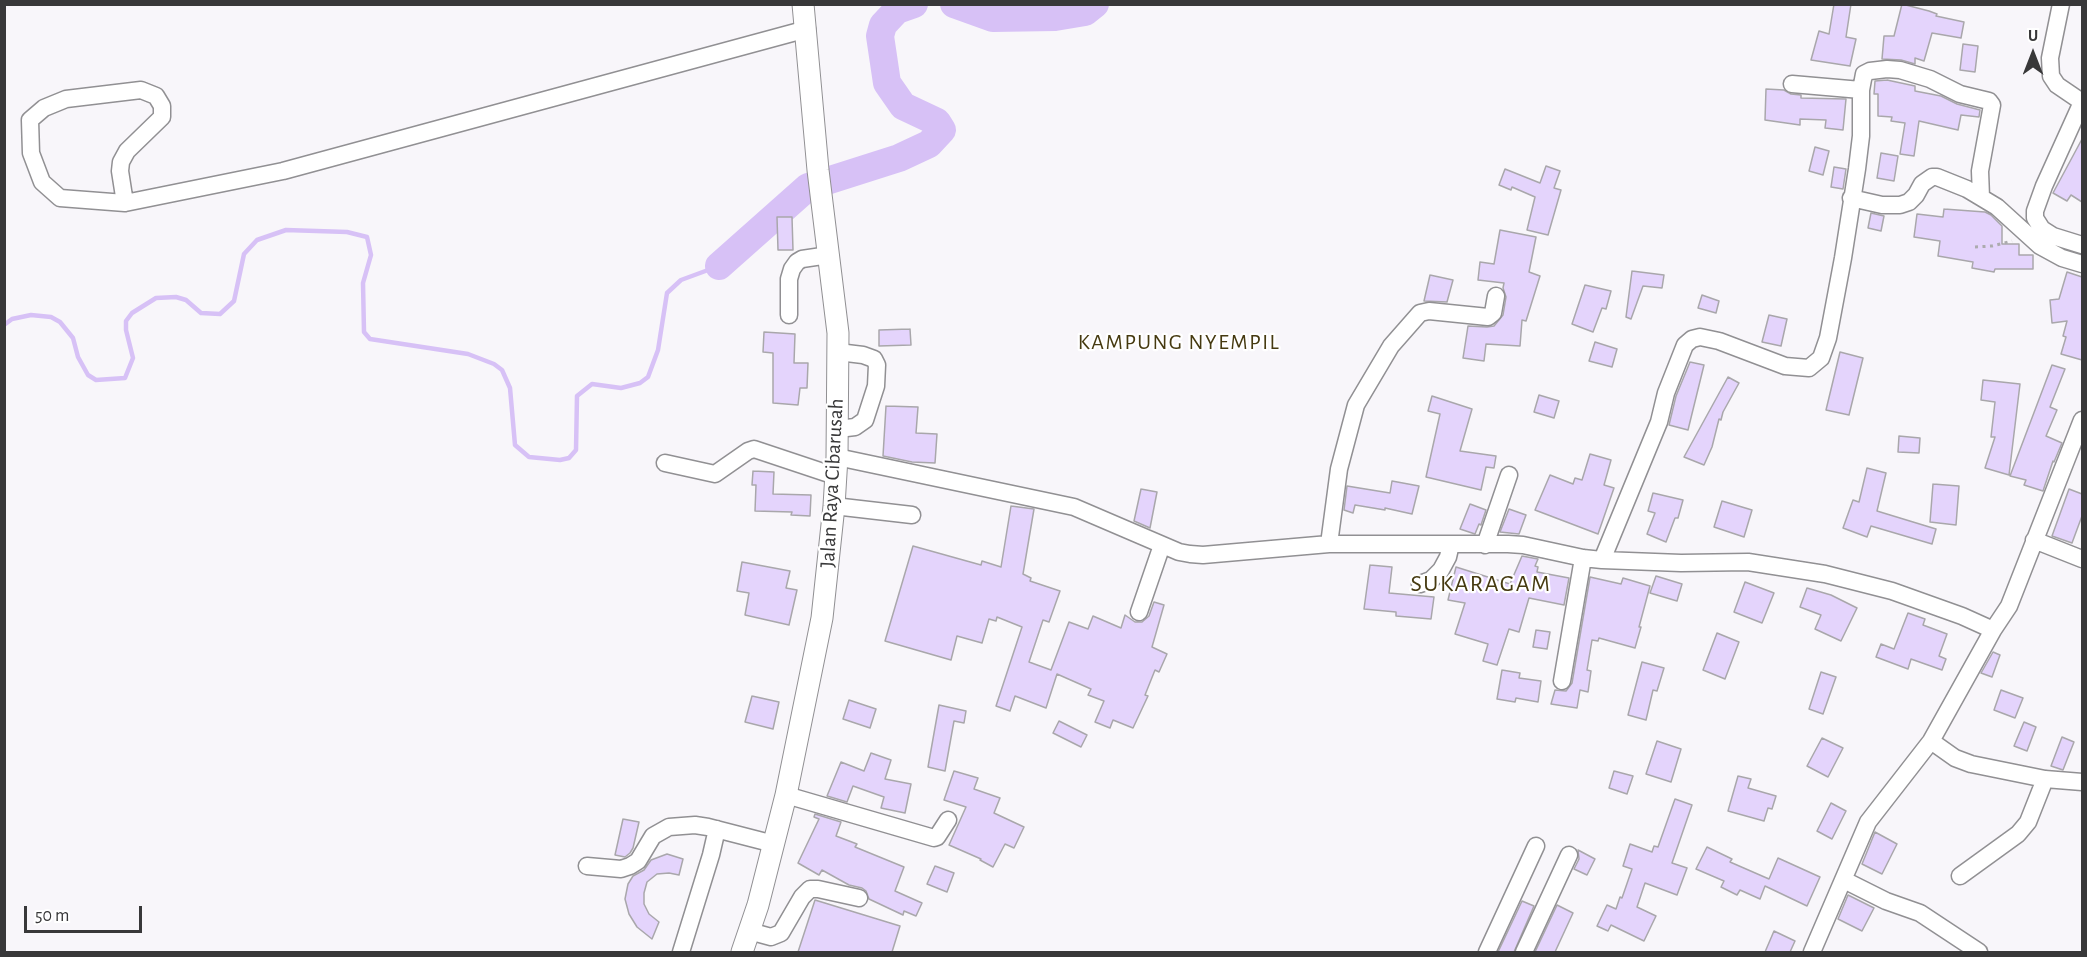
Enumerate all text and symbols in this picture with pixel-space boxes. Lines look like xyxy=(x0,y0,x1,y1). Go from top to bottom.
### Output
north arrow xyxy=(2003,24,2063,84)
text: U xyxy=(2028,28,2038,44)
district label: KAMPUNG NYEMPIL xyxy=(1078,329,1280,355)
street label: Jalan Raya Cibarusah xyxy=(815,398,849,568)
district label: SUKARAGAM xyxy=(1411,570,1551,598)
scale bar xyxy=(27,894,146,932)
text: 50 m xyxy=(35,907,69,925)

